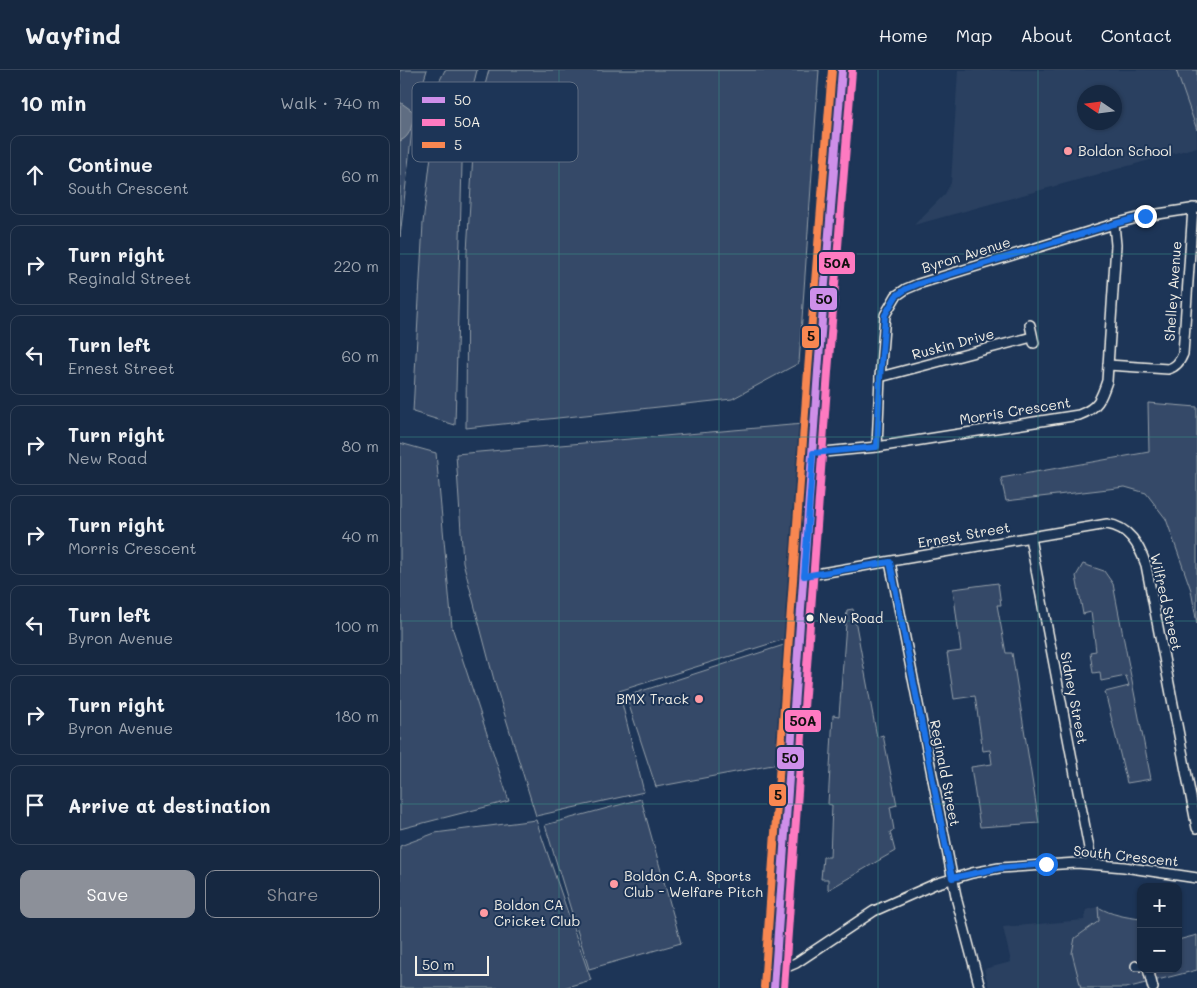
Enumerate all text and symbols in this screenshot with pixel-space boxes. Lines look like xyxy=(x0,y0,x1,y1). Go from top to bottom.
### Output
text: Wayfind xyxy=(25,19,121,50)
text: Home xyxy=(879,23,928,47)
text: Map xyxy=(956,23,992,47)
text: About xyxy=(1020,23,1073,47)
text: Contact xyxy=(1101,23,1172,47)
legend xyxy=(412,82,578,162)
north arrow xyxy=(1077,85,1122,130)
text: 10 min xyxy=(20,89,86,116)
text: 50 xyxy=(454,90,471,109)
text: Walk · 740 m xyxy=(280,92,380,113)
text: 50A xyxy=(454,112,481,131)
text: 5 xyxy=(454,135,462,154)
place label: Boldon School xyxy=(1078,141,1172,160)
marker: Boldon School xyxy=(1062,145,1074,157)
text: Continue xyxy=(68,152,153,177)
icon: ahead xyxy=(21,161,49,189)
text: 60 m xyxy=(342,165,379,186)
text: South Crescent xyxy=(68,177,189,198)
route end xyxy=(1134,205,1157,228)
street label: Byron Avenue xyxy=(919,232,1013,277)
street label: Shelley Avenue xyxy=(1160,240,1185,342)
text: Turn right xyxy=(68,242,165,267)
icon: right xyxy=(21,251,49,279)
line badge: 50A xyxy=(818,251,856,275)
text: 50A xyxy=(824,253,851,272)
text: 220 m xyxy=(333,255,379,276)
text: Reginald Street xyxy=(68,267,191,288)
line badge: 50 xyxy=(809,287,838,311)
text: 50 xyxy=(815,289,833,308)
street label: Ruskin Drive xyxy=(910,323,996,364)
line badge: 5 xyxy=(801,325,820,349)
text: 5 xyxy=(807,326,815,345)
text: Turn left xyxy=(68,332,151,357)
icon: left xyxy=(21,341,49,369)
text: 60 m xyxy=(342,345,379,366)
text: Ernest Street xyxy=(68,357,175,378)
street label: Morris Crescent xyxy=(958,392,1072,429)
text: Turn right xyxy=(68,422,165,447)
icon: right xyxy=(21,431,49,459)
text: 80 m xyxy=(342,435,379,456)
text: New Road xyxy=(68,447,147,468)
text: Turn right xyxy=(68,512,165,537)
street label: Ernest Street xyxy=(916,517,1012,552)
icon: right xyxy=(21,521,49,549)
text: 40 m xyxy=(342,525,379,546)
text: Morris Crescent xyxy=(68,537,196,558)
street label: Wilfred Street xyxy=(1146,551,1187,652)
text: Turn left xyxy=(68,602,151,627)
place label: New Road xyxy=(819,609,883,626)
icon: left xyxy=(21,611,49,639)
marker: New Road xyxy=(805,613,815,623)
text: 100 m xyxy=(334,615,379,636)
text: Byron Avenue xyxy=(68,627,173,648)
street label: Sidney Street xyxy=(1056,650,1093,746)
place label: BMX Track xyxy=(616,689,689,708)
text: Turn right xyxy=(68,692,165,717)
marker: BMX Track xyxy=(693,693,705,705)
icon: right xyxy=(21,701,49,729)
text: 180 m xyxy=(334,705,379,726)
line badge: 50A xyxy=(784,709,822,733)
text: 50A xyxy=(790,711,817,730)
text: Byron Avenue xyxy=(68,717,173,738)
street label: Reginald Street xyxy=(926,718,965,828)
line badge: 50 xyxy=(776,746,805,770)
text: 50 xyxy=(781,748,799,767)
line badge: 5 xyxy=(768,783,787,807)
text: 5 xyxy=(774,785,782,804)
icon: arrive xyxy=(21,791,49,819)
text: Arrive at destination xyxy=(68,793,271,818)
street label: South Crescent xyxy=(1073,841,1180,870)
route start xyxy=(1035,853,1058,876)
place label: Boldon C.A. Sports Club - Welfare Pitch xyxy=(624,866,763,901)
button: Save xyxy=(20,870,195,918)
button: Share xyxy=(205,870,380,918)
marker: Boldon C.A. Sports Club - Welfare Pitch xyxy=(608,878,620,890)
map controls xyxy=(1137,883,1182,973)
button: + xyxy=(1137,883,1182,928)
place label: Boldon CA Cricket Club xyxy=(494,895,580,930)
marker: Boldon CA Cricket Club xyxy=(478,907,490,919)
button: − xyxy=(1137,928,1182,973)
scale bar xyxy=(415,953,489,976)
text: 50 m xyxy=(422,955,454,974)

